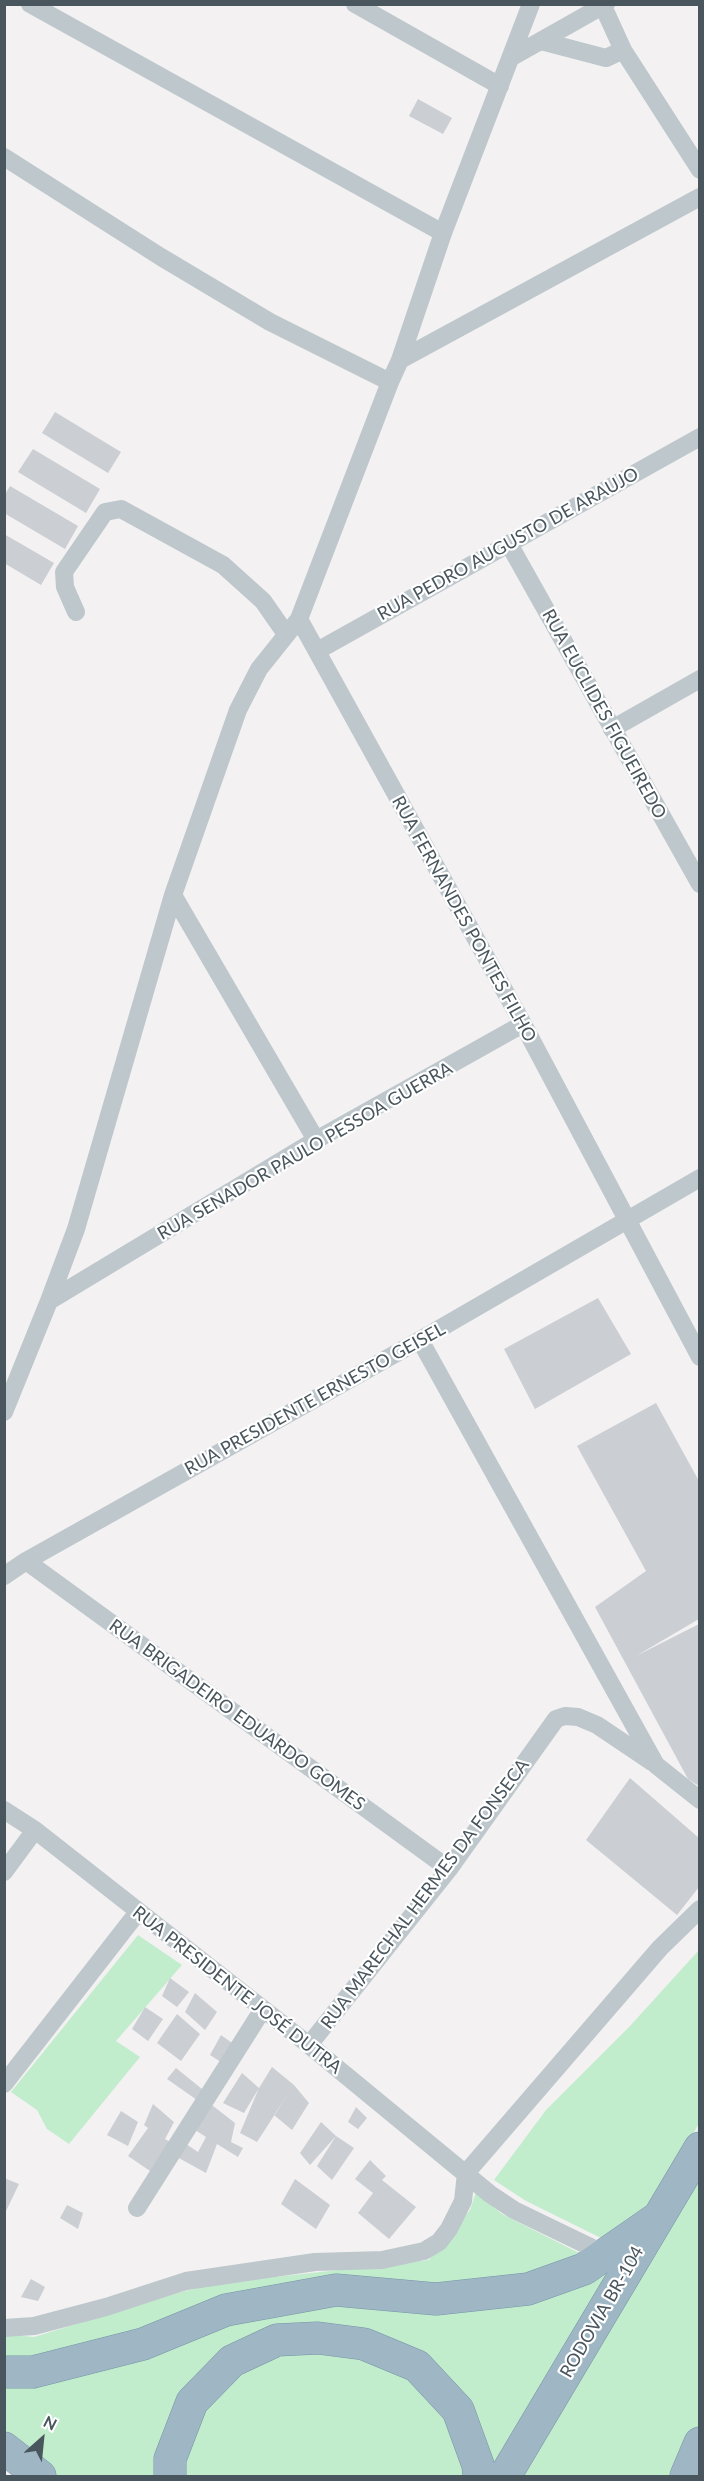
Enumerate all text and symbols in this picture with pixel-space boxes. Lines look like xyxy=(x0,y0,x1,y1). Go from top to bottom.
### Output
street label: RUA PEDRO AUGUSTO DE ARAUJO xyxy=(374,463,642,625)
street label: RUA EUCLIDES FIGUEIREDO xyxy=(537,605,671,823)
street label: RUA FERNANDES PONTES FILHO xyxy=(387,792,541,1046)
street label: RUA SENADOR PAULO PESSOA GUERRA xyxy=(154,1057,456,1245)
street label: RUA PRESIDENTE ERNESTO GEISEL xyxy=(181,1318,449,1480)
street label: RUA BRIGADEIRO EDUARDO GOMES xyxy=(105,1615,369,1815)
street label: RUA MARECHAL HERMES DA FONSECA xyxy=(316,1755,534,2033)
street label: RUA PRESIDENTE JOSÉ DUTRA xyxy=(128,1902,346,2078)
street label: RODOVIA BR-104 xyxy=(556,2242,648,2382)
north arrow xyxy=(12,2409,72,2469)
text: N xyxy=(41,2411,60,2434)

